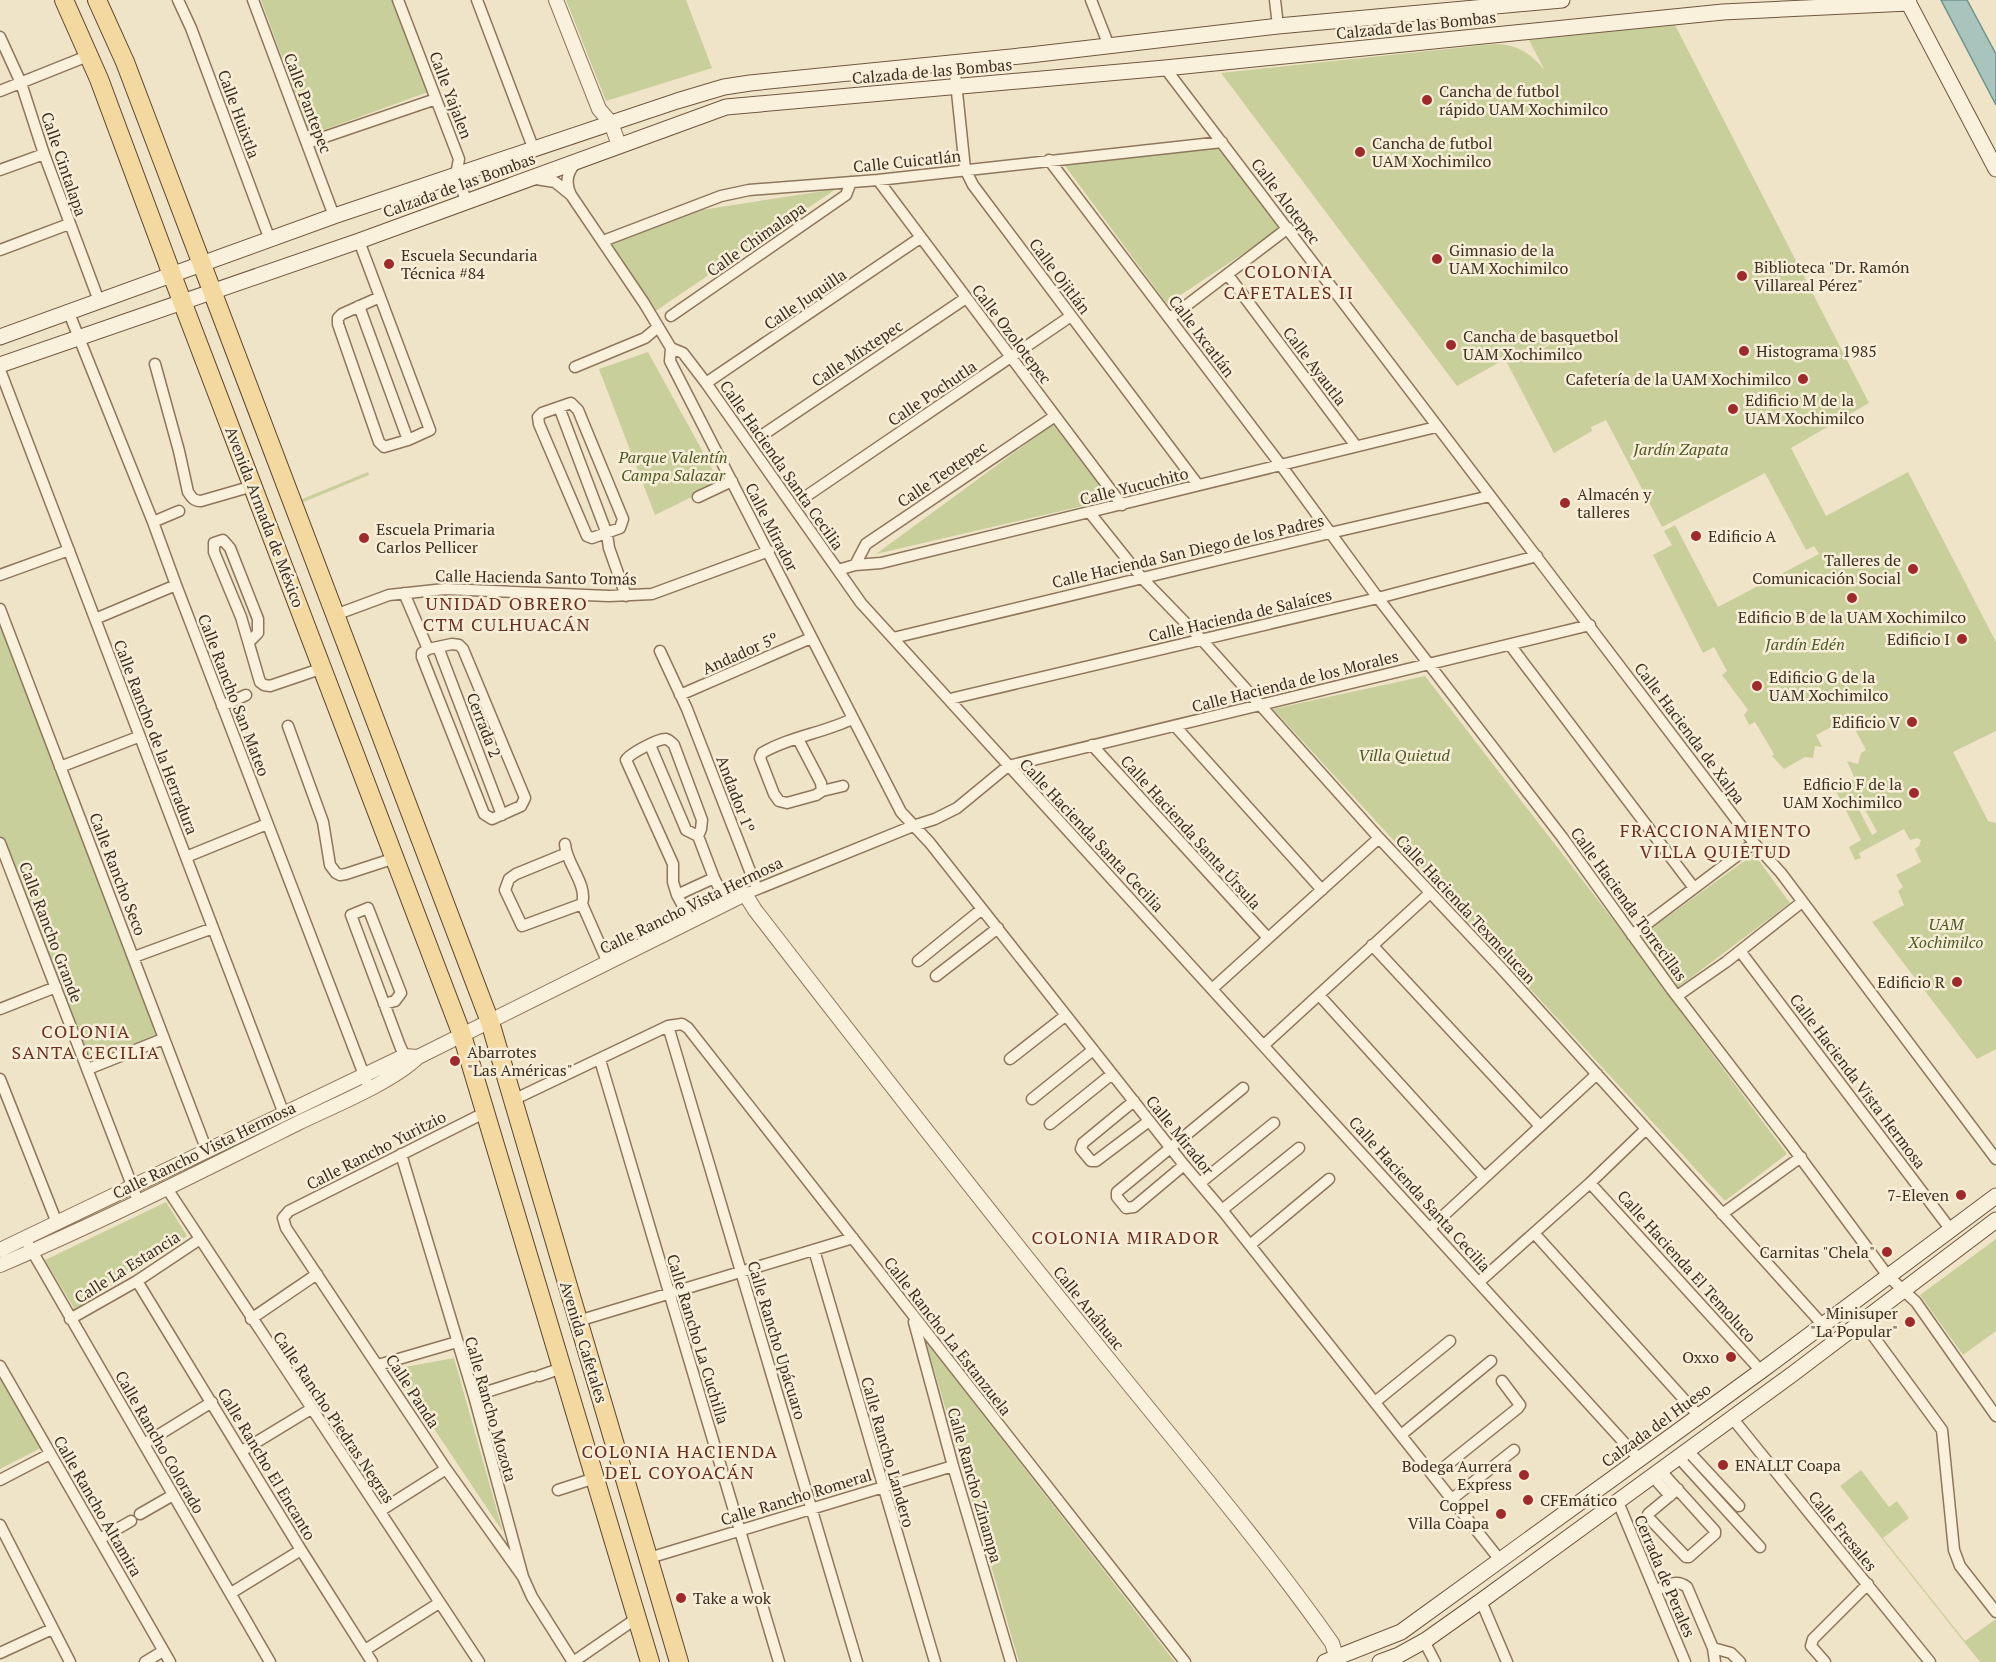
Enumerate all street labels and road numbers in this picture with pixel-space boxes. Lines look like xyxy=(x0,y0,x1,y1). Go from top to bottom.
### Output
street label: Calzada de las Bombas xyxy=(1335,6,1497,44)
street label: Calle Yajalen xyxy=(424,48,478,142)
street label: Calle Pantepec xyxy=(279,50,337,156)
street label: Calzada de las Bombas xyxy=(851,53,1013,89)
street label: Calle Huixtla xyxy=(213,67,265,161)
street label: Calle Cintalapa xyxy=(36,109,92,219)
street label: Calle Cuicatlán xyxy=(852,144,962,178)
street label: Calzada de las Bombas xyxy=(380,147,538,223)
street label: Calle Alotepec xyxy=(1246,153,1326,249)
street label: Calle Chimalapa xyxy=(702,197,810,281)
street label: Calle Ojitlán xyxy=(1024,234,1096,319)
street label: Calle Juquilla xyxy=(759,263,851,335)
street label: Calle Ozolotepec xyxy=(967,279,1057,389)
street label: Calle Ixcatlán xyxy=(1164,290,1240,382)
street label: Calle Mixtepec xyxy=(807,314,907,392)
street label: Calle Ayautla xyxy=(1278,322,1352,410)
street label: Calle Pochutla xyxy=(883,355,981,431)
street label: Calle Hacienda Santa Cecilia xyxy=(715,376,849,554)
street label: Avenida Armada de México xyxy=(220,423,310,611)
street label: Calle Teotepec xyxy=(893,436,991,512)
street label: Calle Yucuchito xyxy=(1077,462,1191,510)
street label: Calle Mirador xyxy=(740,479,804,576)
street label: Calle Hacienda San Diego de los Padres xyxy=(1050,509,1326,593)
street label: Calle Hacienda Santo Tomás xyxy=(435,564,637,590)
street label: Calle Hacienda de Salaíces xyxy=(1146,583,1334,647)
street label: Calle Rancho San Mateo xyxy=(193,611,275,779)
street label: Andador 5º xyxy=(699,627,781,679)
street label: Calle Rancho de la Herradura xyxy=(109,636,203,838)
street label: Calle Hacienda de los Morales xyxy=(1189,645,1401,717)
street label: Calle Hacienda de Xalpa xyxy=(1629,658,1751,808)
street label: Cerrada 2 xyxy=(462,689,506,761)
street label: Calle Hacienda Santa Úrsula xyxy=(1116,750,1266,914)
street label: Andador 1º xyxy=(711,752,761,836)
street label: Calle Hacienda Santa Cecilia xyxy=(1015,753,1169,917)
street label: Calle Rancho Seco xyxy=(84,809,152,939)
street label: Calle Hacienda Torrecillas xyxy=(1566,823,1692,985)
street label: Calle Hacienda Texmelucan xyxy=(1391,830,1541,989)
street label: Calle Rancho Vista Hermosa xyxy=(596,851,786,959)
street label: Calle Rancho Grande xyxy=(14,859,88,1005)
street label: Calle Hacienda Vista Hermosa xyxy=(1785,989,1931,1173)
street label: Calle Mirador xyxy=(1141,1090,1220,1180)
street label: Calle Rancho Vista Hermosa xyxy=(109,1096,299,1204)
street label: Calle Rancho Yuritzio xyxy=(302,1105,450,1195)
street label: Calle Hacienda Santa Cecilia xyxy=(1344,1111,1496,1277)
street label: Calle Hacienda El Temoluco xyxy=(1613,1185,1762,1347)
street label: Calle La Estancia xyxy=(70,1226,184,1308)
street label: Calle Rancho La Cuchilla xyxy=(662,1251,734,1427)
street label: Calle Rancho La Estanzuela xyxy=(879,1252,1017,1420)
street label: Calle Rancho Upácuaro xyxy=(742,1258,812,1422)
street label: Calle Anáhuac xyxy=(1048,1261,1130,1355)
street label: Avenida Cafetales xyxy=(555,1278,613,1406)
street label: Calle Rancho Piedras Negras xyxy=(268,1327,400,1507)
street label: Calle Rancho Mozota xyxy=(460,1334,522,1484)
street label: Calle Panda xyxy=(381,1350,445,1432)
street label: Calle Rancho Colorado xyxy=(110,1366,210,1518)
street label: Calle Rancho Landero xyxy=(856,1374,920,1530)
street label: Calzada del Hueso xyxy=(1597,1378,1715,1472)
street label: Calle Rancho El Encanto xyxy=(213,1384,321,1544)
street label: Calle Rancho Zinampa xyxy=(942,1405,1008,1565)
street label: Calle Rancho Altamira xyxy=(49,1431,147,1581)
street label: Calle Rancho Romeral xyxy=(718,1463,874,1530)
street label: Calle Fresales xyxy=(1804,1486,1882,1576)
street label: Cerrada de Perales xyxy=(1629,1511,1701,1641)

